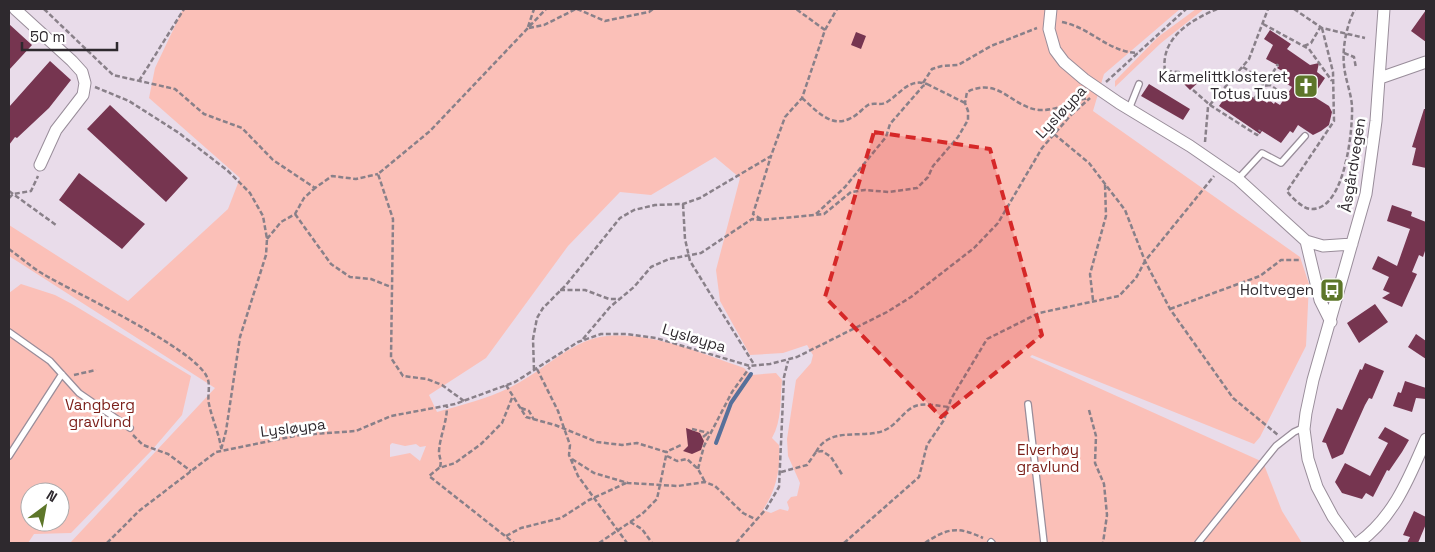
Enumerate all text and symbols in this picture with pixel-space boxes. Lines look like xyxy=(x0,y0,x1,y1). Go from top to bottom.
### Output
scale bar xyxy=(22,20,118,52)
text: 50 m xyxy=(30,27,65,46)
place label: Karmelittklosteret Totus Tuus xyxy=(1159,67,1288,103)
church icon: Karmelittklosteret Totus Tuus xyxy=(1293,73,1319,99)
street label: Lysløypa xyxy=(1031,81,1090,142)
street label: Åsgårdvegen xyxy=(1336,117,1369,213)
bus stop icon: Holtvegen xyxy=(1319,277,1345,303)
place label: Holtvegen xyxy=(1240,280,1314,299)
street label: Lysløypa xyxy=(660,319,729,356)
park label: Vangberg gravlund xyxy=(65,395,135,431)
street label: Lysløypa xyxy=(259,414,327,441)
park label: Elverhøy gravlund xyxy=(1016,440,1080,476)
north arrow xyxy=(20,482,70,532)
text: N xyxy=(43,486,61,506)

